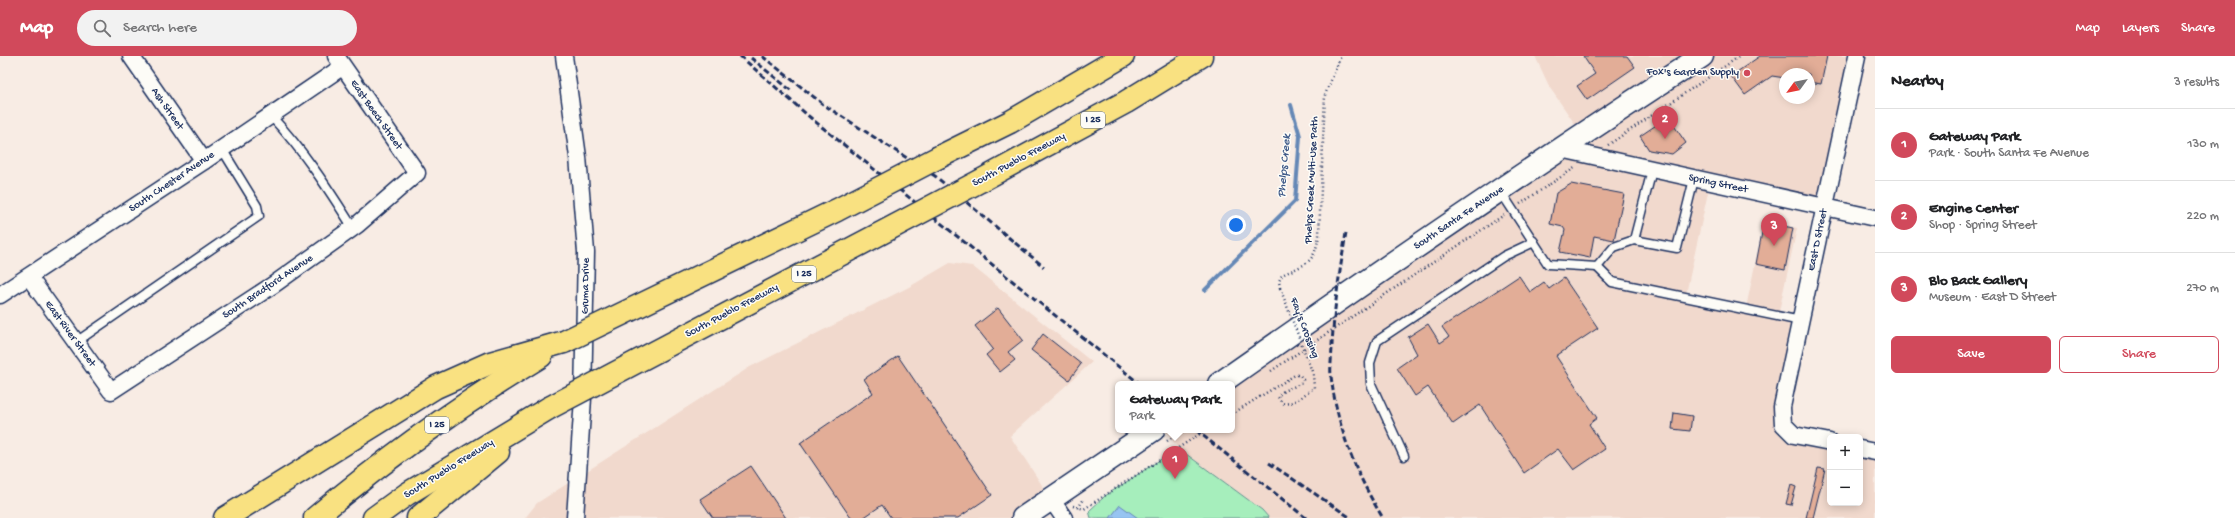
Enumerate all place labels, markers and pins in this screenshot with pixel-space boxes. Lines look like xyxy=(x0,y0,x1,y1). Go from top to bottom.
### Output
place label: Fox's Garden Supply xyxy=(1646,67,1740,79)
marker: Fox's Garden Supply xyxy=(1742,68,1752,78)
pin: 2 xyxy=(1652,106,1678,139)
pin: 3 xyxy=(1761,213,1787,246)
pin: 1 xyxy=(1162,446,1188,479)

